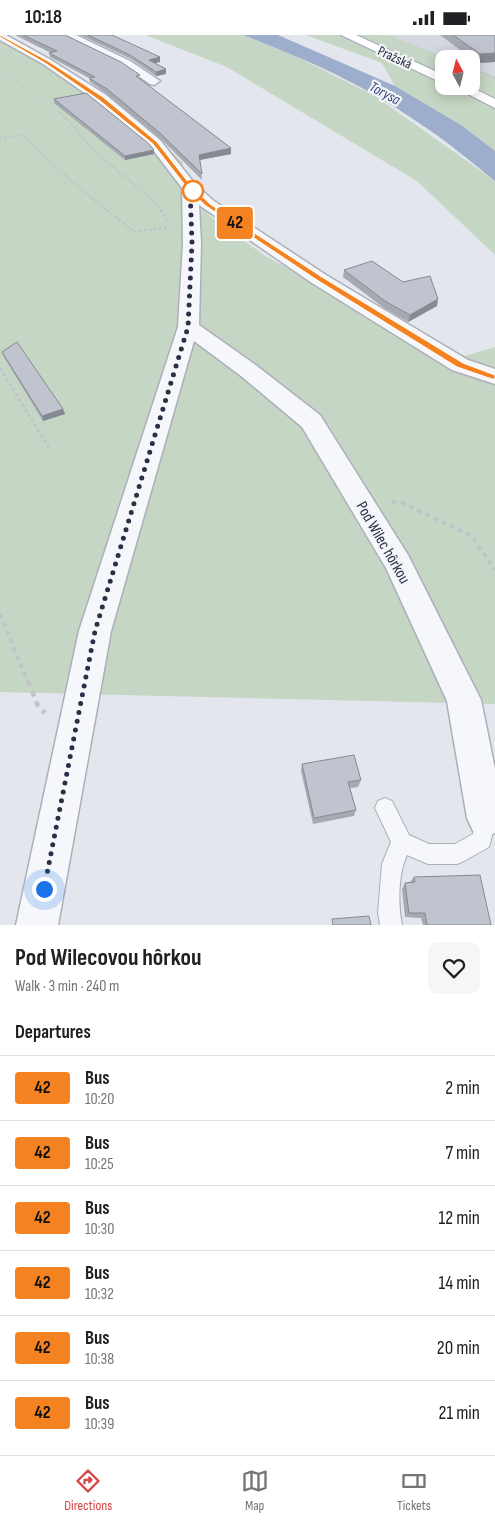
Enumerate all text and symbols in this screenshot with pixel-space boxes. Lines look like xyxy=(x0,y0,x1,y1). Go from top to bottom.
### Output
text: 10:18 xyxy=(25,6,62,29)
street label: Pražská xyxy=(375,42,415,73)
north arrow xyxy=(435,50,480,95)
map controls xyxy=(435,50,480,95)
water label: Torysa xyxy=(366,77,404,109)
unlabelled marker xyxy=(182,180,204,202)
line badge: 42 xyxy=(212,207,258,239)
text: 42 xyxy=(227,212,243,233)
street label: Pod Wilec hôrkou xyxy=(352,498,414,587)
your location xyxy=(32,877,57,902)
button: heart xyxy=(428,942,480,994)
text: Pod Wilecovou hôrkou xyxy=(15,943,201,972)
text: Walk · 3 min · 240 m xyxy=(15,977,119,996)
text: Departures xyxy=(15,1021,91,1044)
text: Bus xyxy=(85,1067,110,1090)
text: 42 xyxy=(34,1077,51,1098)
text: 2 min xyxy=(445,1077,480,1100)
text: 10:20 xyxy=(85,1090,114,1109)
text: Bus xyxy=(85,1132,110,1155)
text: 42 xyxy=(34,1142,51,1163)
text: 7 min xyxy=(446,1142,480,1165)
text: 10:25 xyxy=(85,1155,114,1174)
text: Bus xyxy=(85,1197,110,1220)
text: 42 xyxy=(34,1207,51,1228)
text: 12 min xyxy=(438,1207,480,1230)
text: 10:30 xyxy=(85,1220,114,1239)
text: Bus xyxy=(85,1262,110,1285)
text: 42 xyxy=(34,1272,51,1293)
text: 14 min xyxy=(439,1272,480,1295)
text: 10:32 xyxy=(85,1285,114,1304)
text: Bus xyxy=(85,1327,110,1350)
text: 42 xyxy=(34,1337,51,1358)
text: 20 min xyxy=(437,1337,480,1360)
text: 10:38 xyxy=(85,1350,114,1369)
text: Bus xyxy=(85,1392,110,1415)
text: 42 xyxy=(34,1402,51,1423)
text: 21 min xyxy=(439,1402,480,1425)
text: 10:39 xyxy=(85,1415,114,1434)
tab: Directions xyxy=(64,1467,112,1514)
tab: Map xyxy=(241,1467,269,1514)
tab: Tickets xyxy=(397,1467,431,1514)

